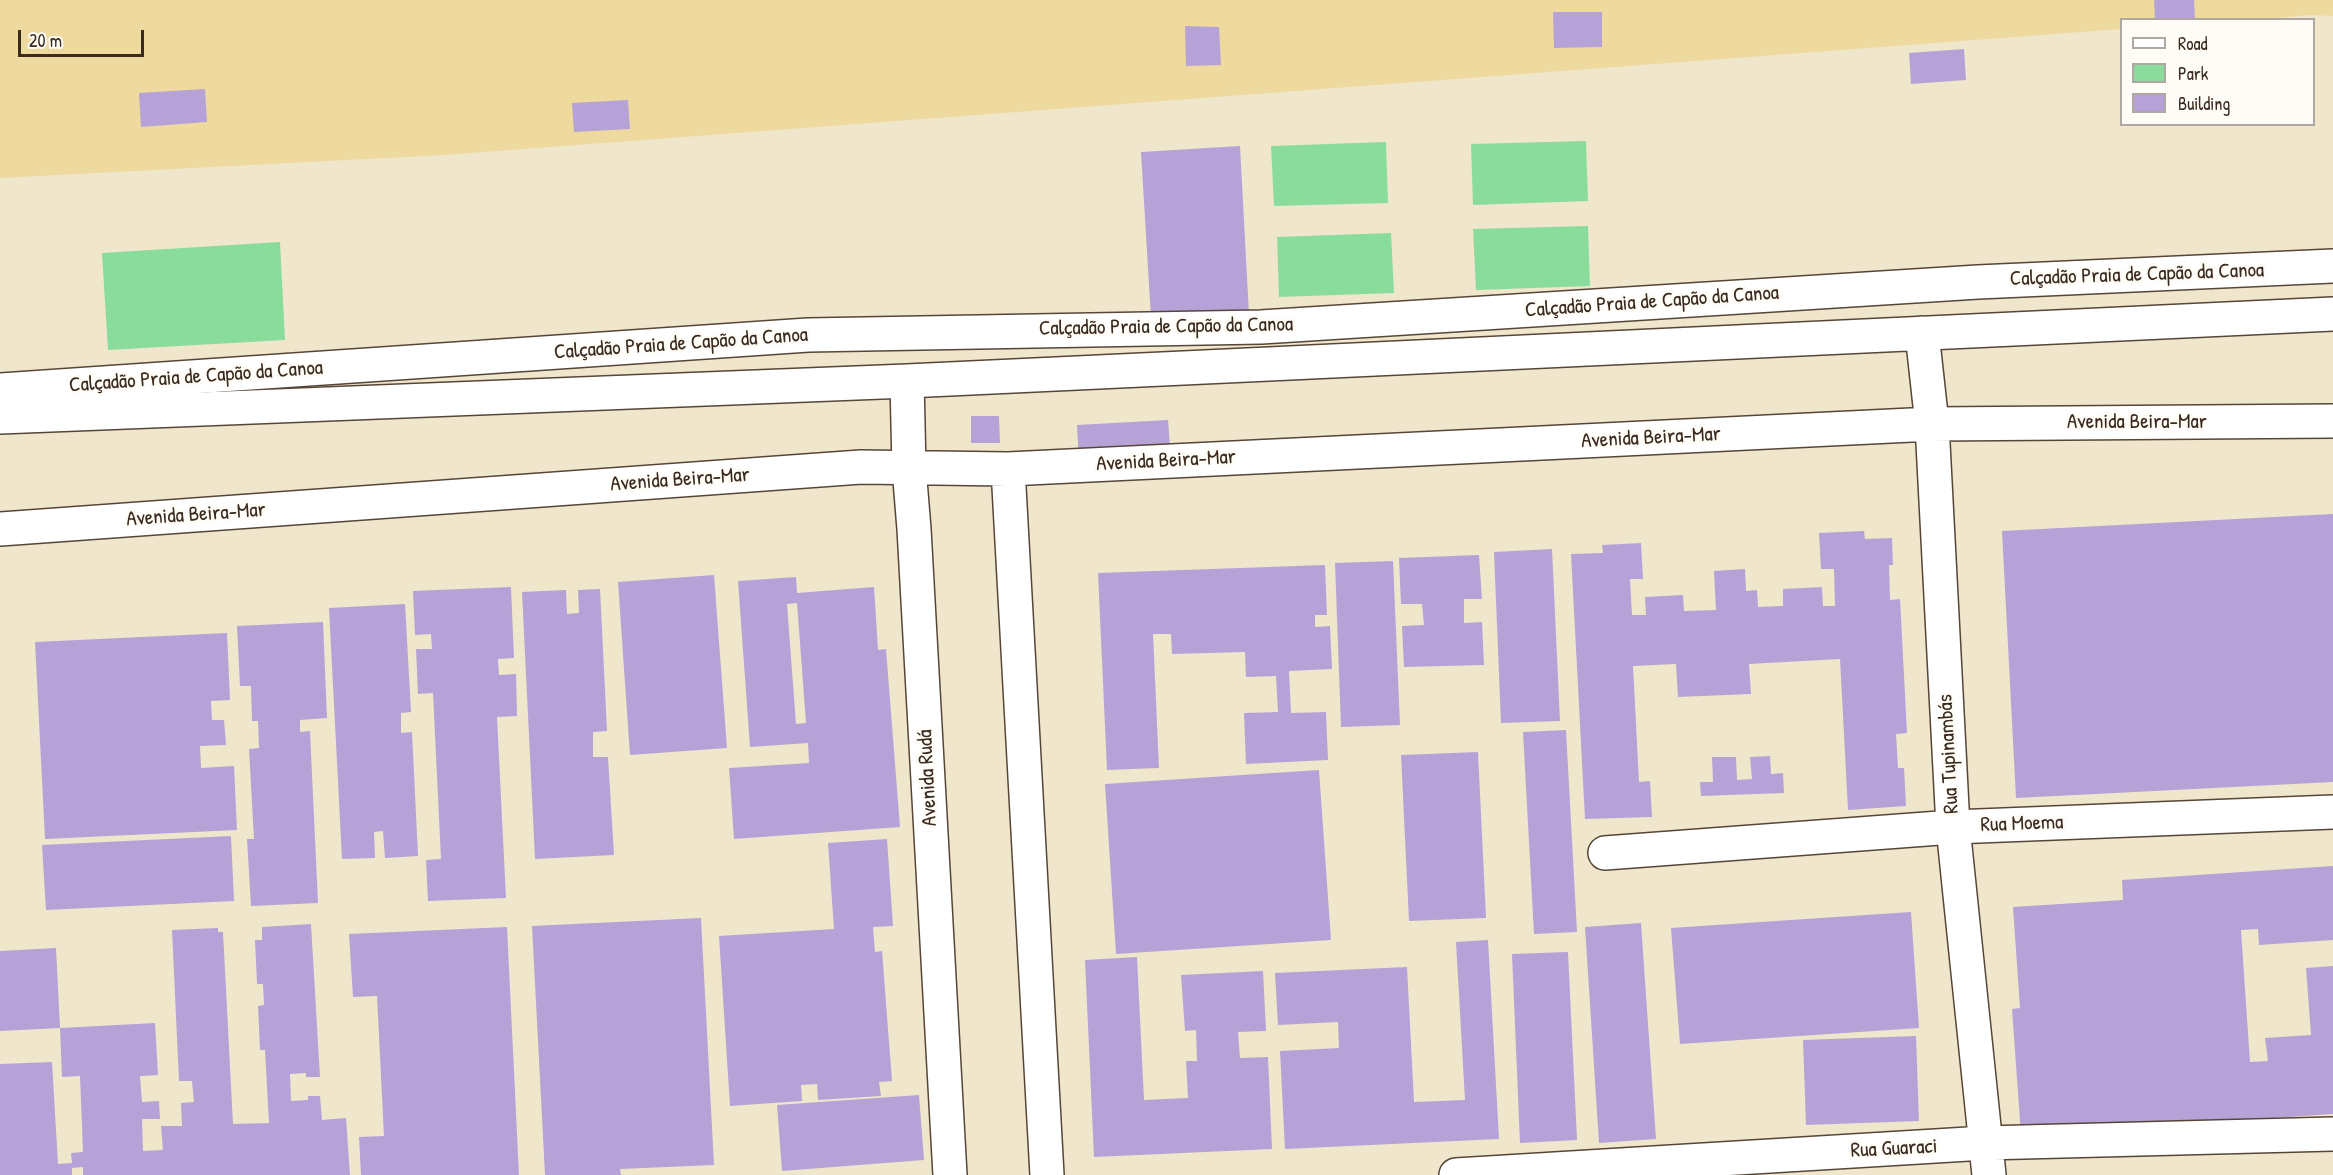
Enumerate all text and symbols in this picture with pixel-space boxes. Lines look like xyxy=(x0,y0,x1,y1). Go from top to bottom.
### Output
scale bar xyxy=(21,18,147,56)
legend xyxy=(2120,18,2315,126)
text: 20 m xyxy=(29,28,62,53)
text: Road xyxy=(2178,31,2208,56)
text: Park xyxy=(2178,61,2208,86)
text: Building xyxy=(2178,91,2230,116)
street label: Calçadão Praia de Capão da Canoa xyxy=(2009,258,2265,292)
street label: Calçadão Praia de Capão da Canoa xyxy=(1524,281,1780,323)
street label: Calçadão Praia de Capão da Canoa xyxy=(1039,312,1293,342)
street label: Calçadão Praia de Capão da Canoa xyxy=(553,323,809,365)
street label: Calçadão Praia de Capão da Canoa xyxy=(68,356,324,398)
street label: Avenida Beira-Mar xyxy=(2067,409,2207,435)
street label: Avenida Beira-Mar xyxy=(1581,422,1721,454)
street label: Avenida Beira-Mar xyxy=(1096,445,1236,477)
street label: Avenida Beira-Mar xyxy=(609,463,751,497)
street label: Avenida Beira-Mar xyxy=(125,498,267,532)
street label: Rua Tupinambás xyxy=(1933,693,1965,815)
street label: Avenida Rudá xyxy=(913,729,943,827)
street label: Rua Moema xyxy=(1980,810,2064,838)
street label: Rua Guaraci xyxy=(1850,1134,1938,1164)

